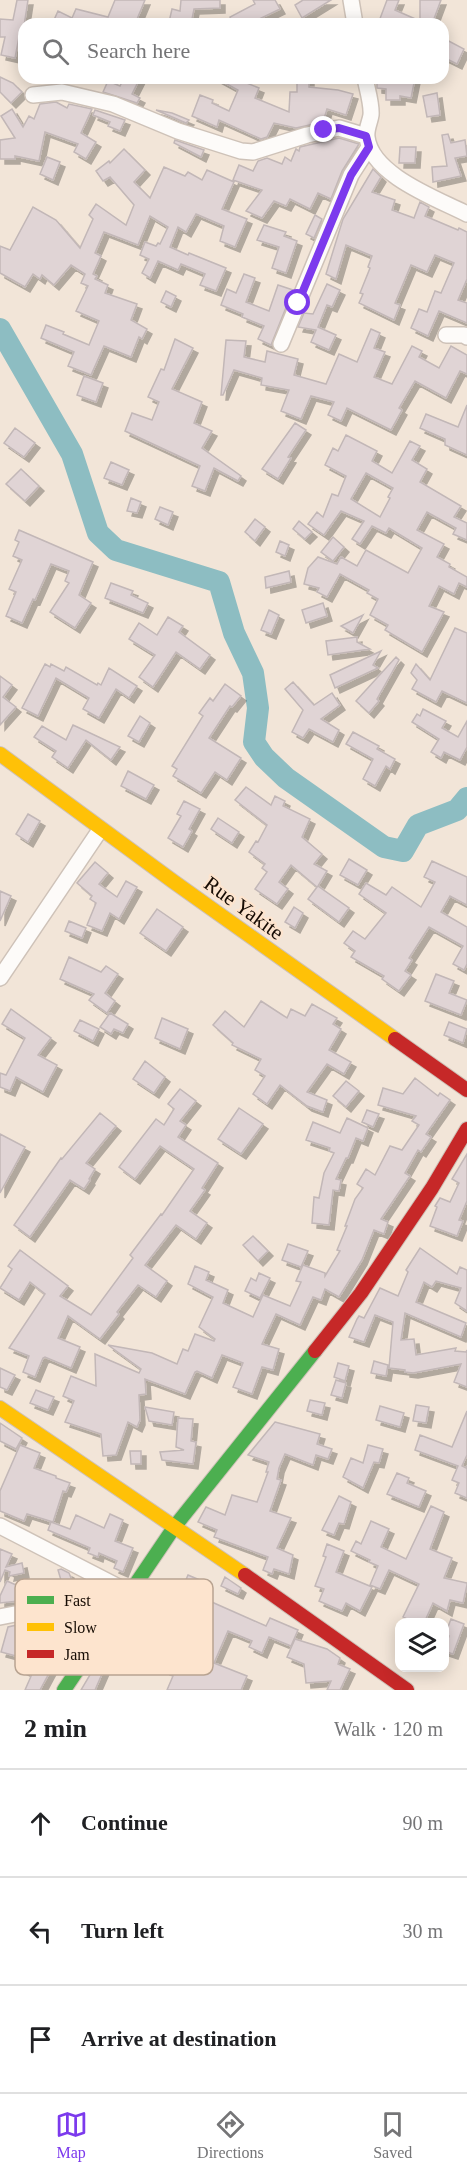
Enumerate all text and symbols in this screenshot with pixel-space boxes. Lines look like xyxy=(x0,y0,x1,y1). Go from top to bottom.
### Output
search box xyxy=(18,18,449,84)
icon: search xyxy=(39,35,72,68)
text: Search here xyxy=(87,38,190,63)
route end xyxy=(310,116,336,142)
route start xyxy=(284,289,310,315)
street label: Rue Yakite xyxy=(200,871,288,945)
legend xyxy=(15,1579,213,1675)
text: Fast xyxy=(64,1592,91,1609)
map controls xyxy=(395,1618,449,1672)
button: layers xyxy=(395,1618,449,1672)
text: Slow xyxy=(64,1619,97,1636)
text: Jam xyxy=(64,1646,90,1663)
text: 2 min xyxy=(24,1714,87,1743)
text: Walk · 120 m xyxy=(334,1718,443,1740)
icon: ahead xyxy=(24,1807,57,1840)
text: Continue xyxy=(81,1810,168,1835)
text: 90 m xyxy=(402,1812,443,1834)
icon: left xyxy=(24,1915,57,1948)
text: Turn left xyxy=(81,1918,164,1943)
text: 30 m xyxy=(402,1920,443,1942)
icon: arrive xyxy=(24,2023,57,2056)
text: Arrive at destination xyxy=(81,2026,277,2051)
tab: Map xyxy=(55,2108,88,2162)
tab: Directions xyxy=(197,2108,264,2162)
tab: Saved xyxy=(373,2108,412,2162)

